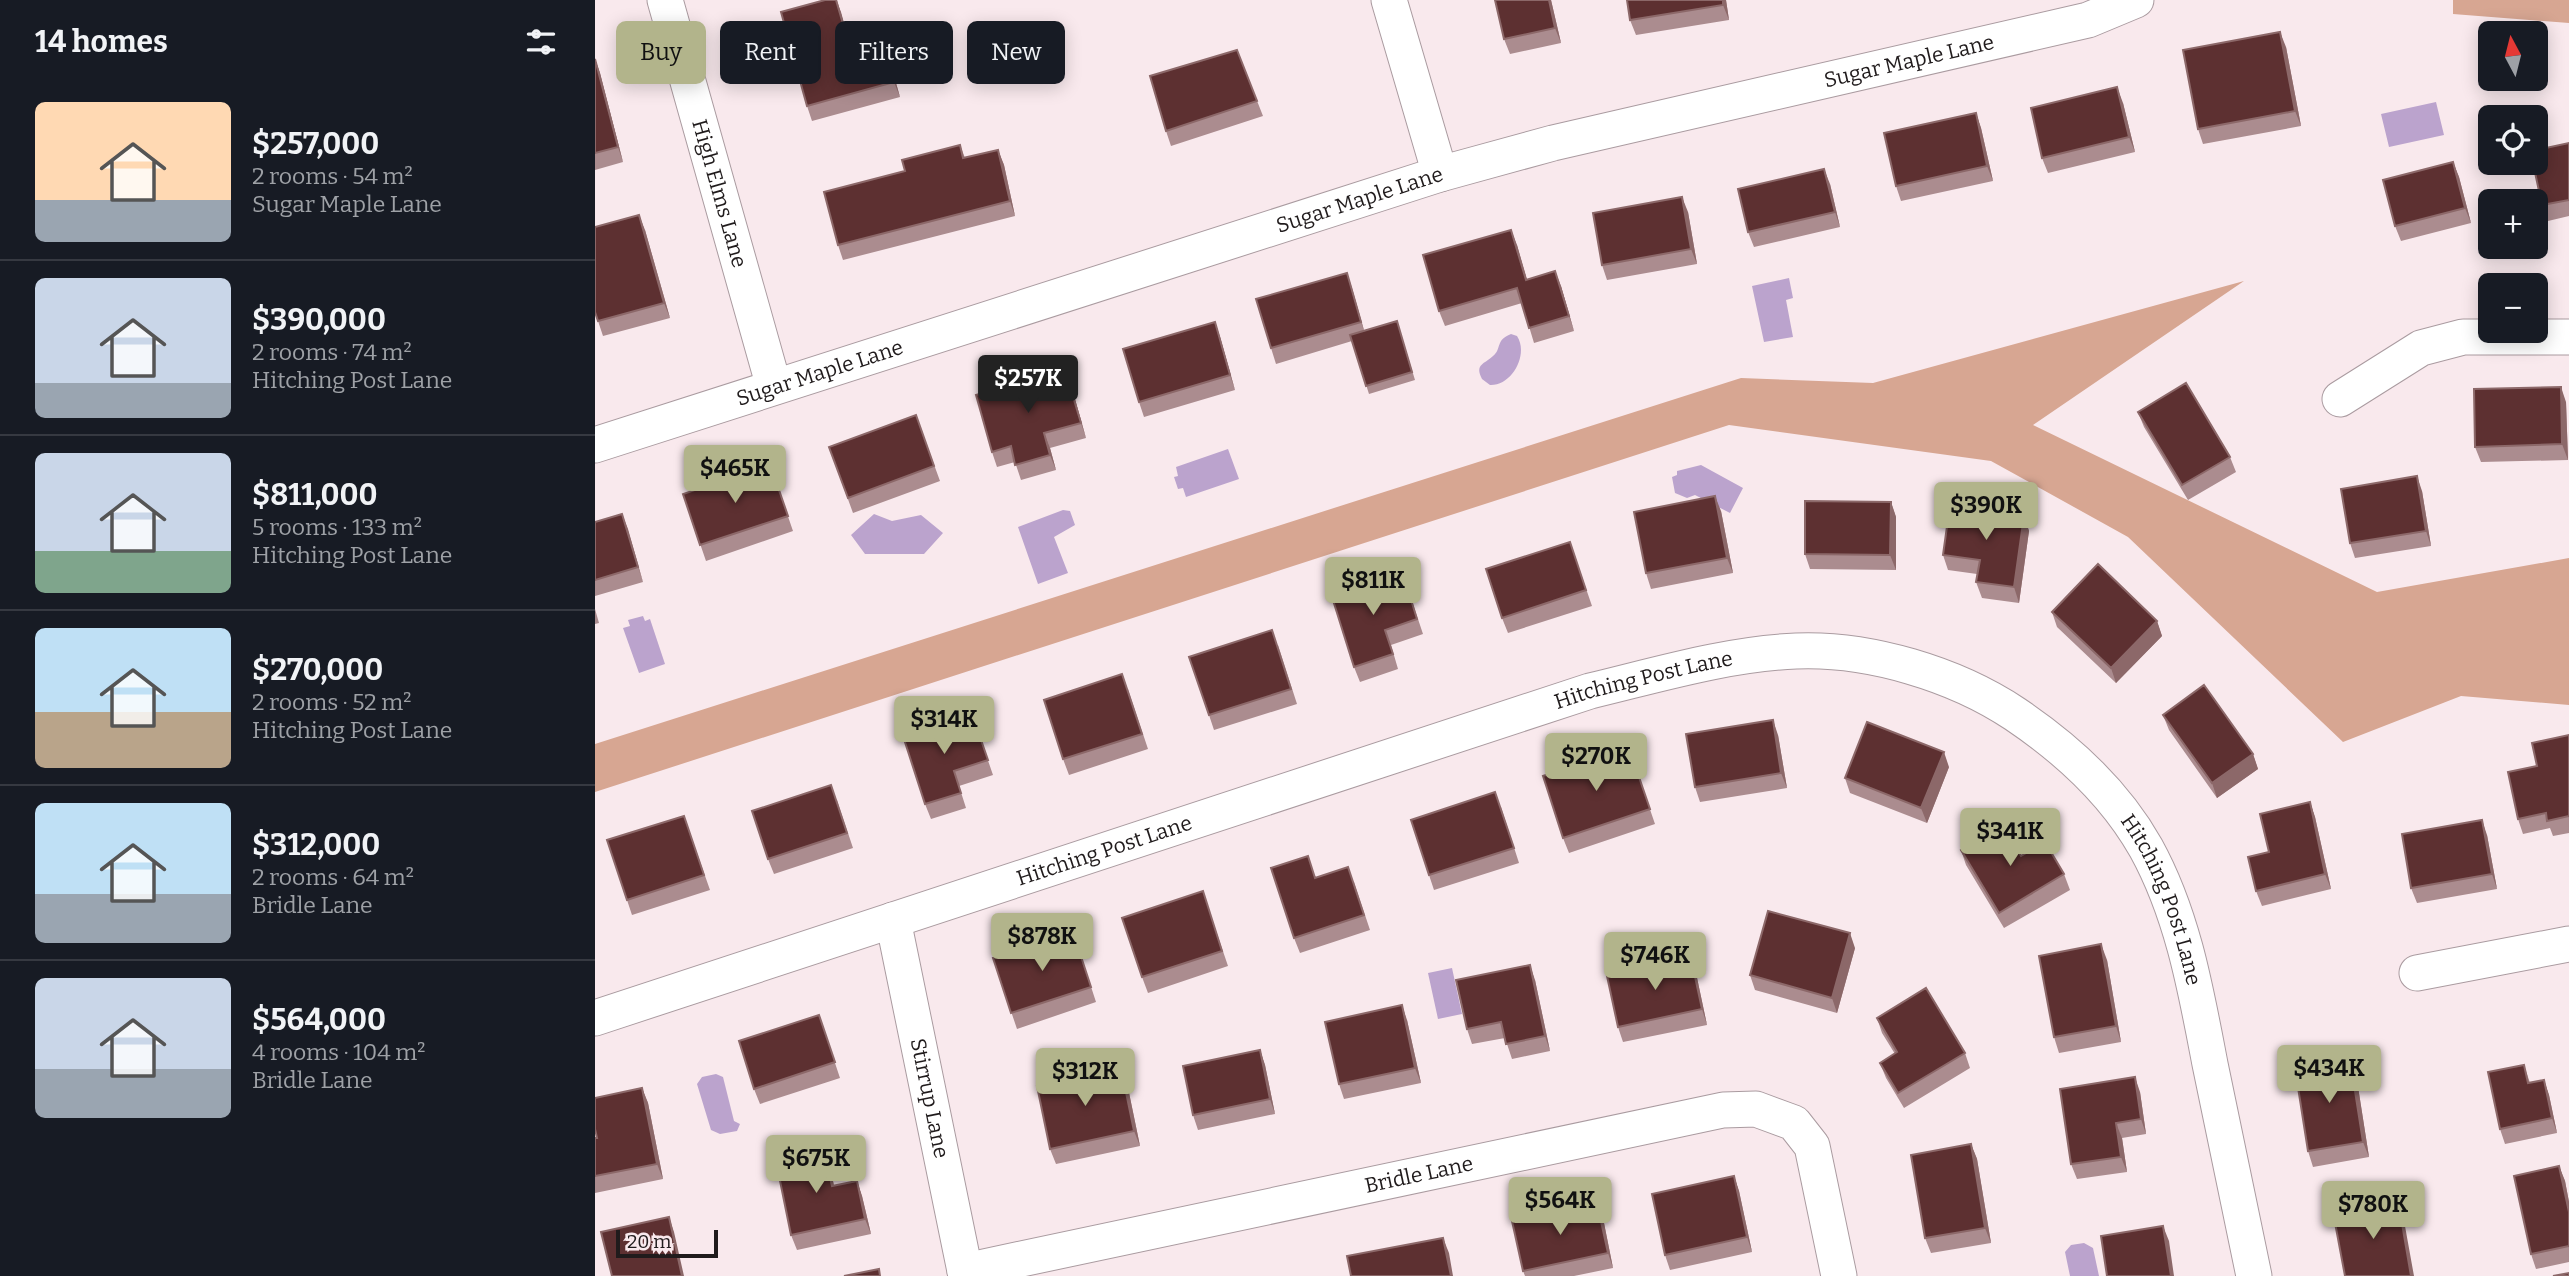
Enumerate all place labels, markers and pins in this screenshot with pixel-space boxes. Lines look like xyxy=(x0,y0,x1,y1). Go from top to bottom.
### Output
pin: $257K xyxy=(979,356,1077,415)
pin: $465K xyxy=(686,446,784,505)
pin: $390K xyxy=(1937,482,2035,542)
pin: $811K xyxy=(1324,558,1422,617)
pin: $314K xyxy=(895,696,993,756)
pin: $270K xyxy=(1547,734,1645,793)
pin: $341K xyxy=(1961,808,2059,868)
pin: $878K xyxy=(993,914,1091,973)
pin: $746K xyxy=(1606,932,1704,992)
pin: $434K xyxy=(2280,1046,2378,1105)
pin: $312K xyxy=(1036,1048,1134,1108)
pin: $675K xyxy=(767,1136,865,1195)
pin: $564K xyxy=(1511,1178,1609,1237)
pin: $780K xyxy=(2324,1182,2422,1241)

